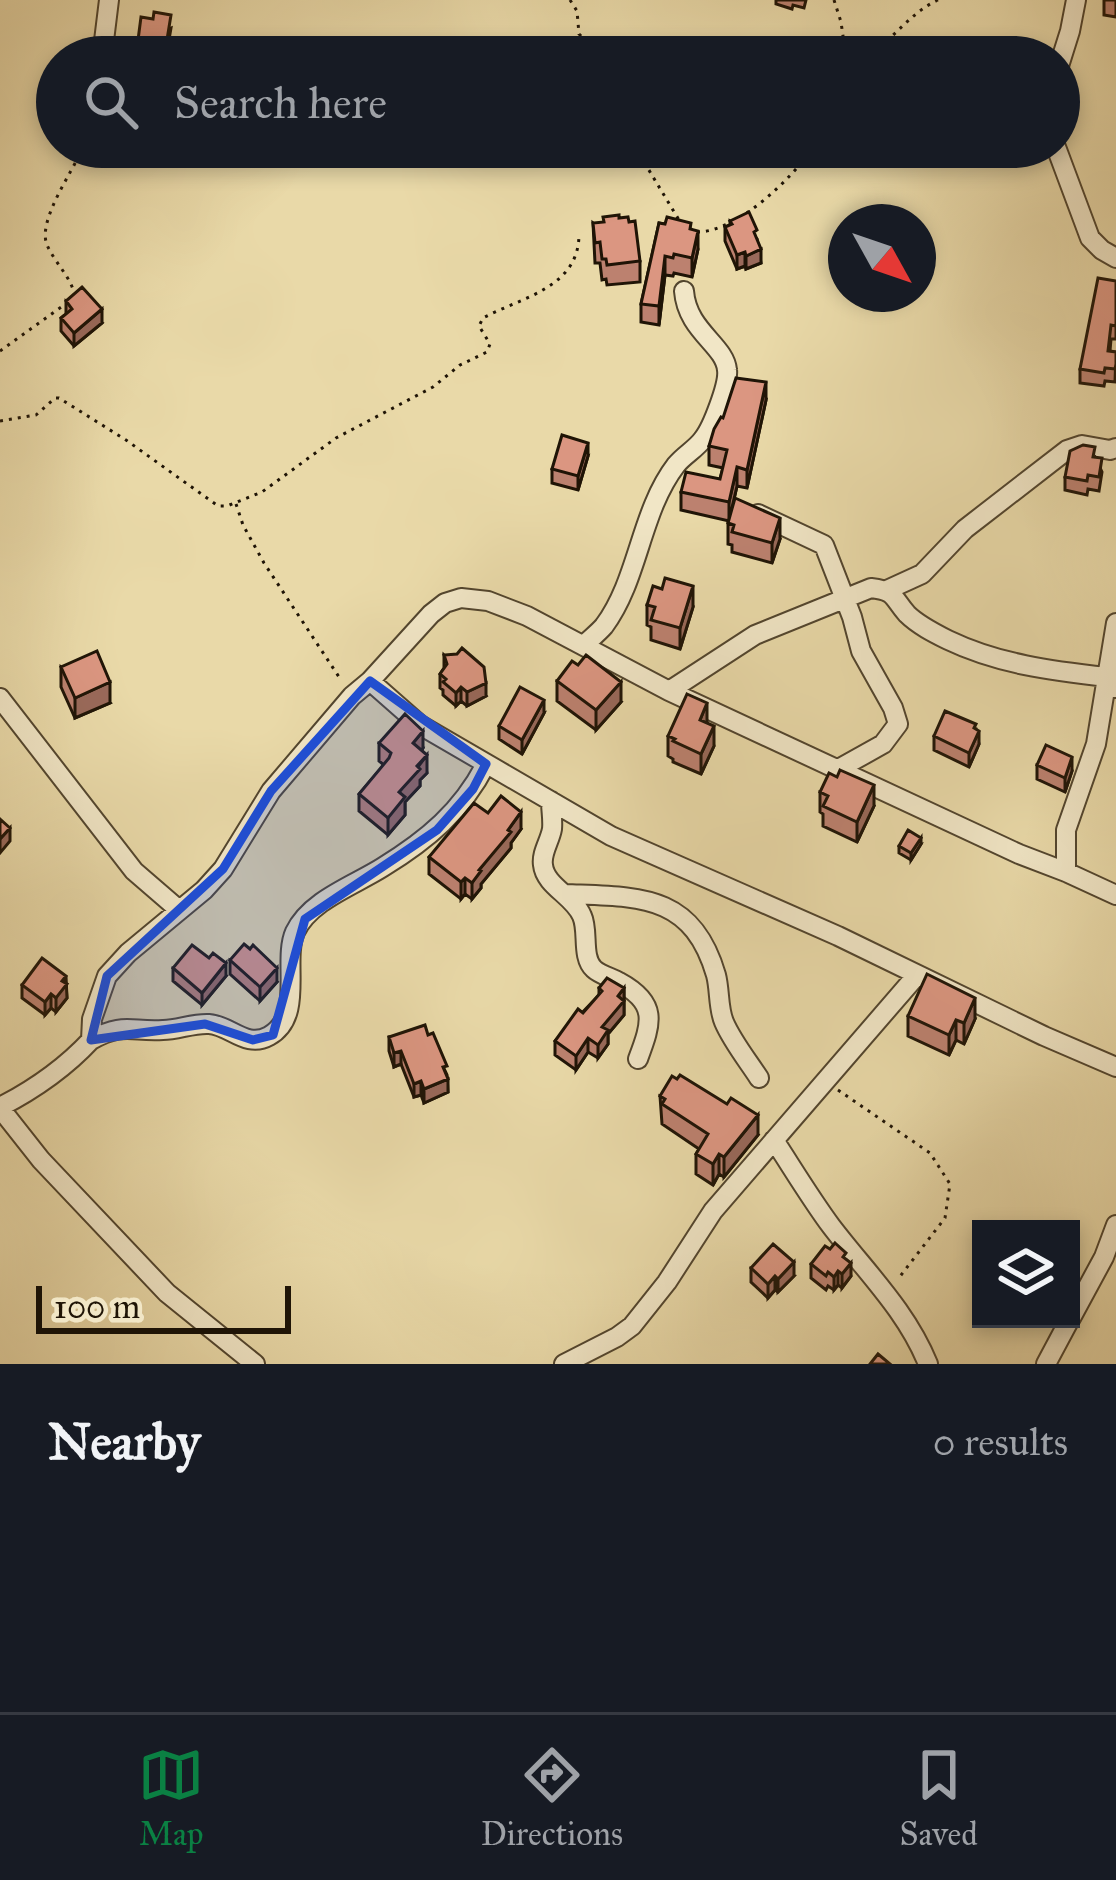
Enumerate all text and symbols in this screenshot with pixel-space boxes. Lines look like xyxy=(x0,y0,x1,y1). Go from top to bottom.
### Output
search box xyxy=(36,36,1080,168)
icon: search xyxy=(78,69,144,135)
text: Search here xyxy=(174,75,387,130)
north arrow xyxy=(828,204,936,312)
map controls xyxy=(972,1220,1080,1328)
button: layers xyxy=(972,1220,1080,1328)
scale bar xyxy=(36,1280,291,1333)
text: 100 m xyxy=(54,1287,140,1327)
text: Nearby xyxy=(48,1411,200,1473)
text: 0 results xyxy=(933,1418,1068,1466)
tab: Map xyxy=(138,1742,204,1854)
tab: Directions xyxy=(481,1742,623,1854)
tab: Saved xyxy=(899,1742,978,1854)

